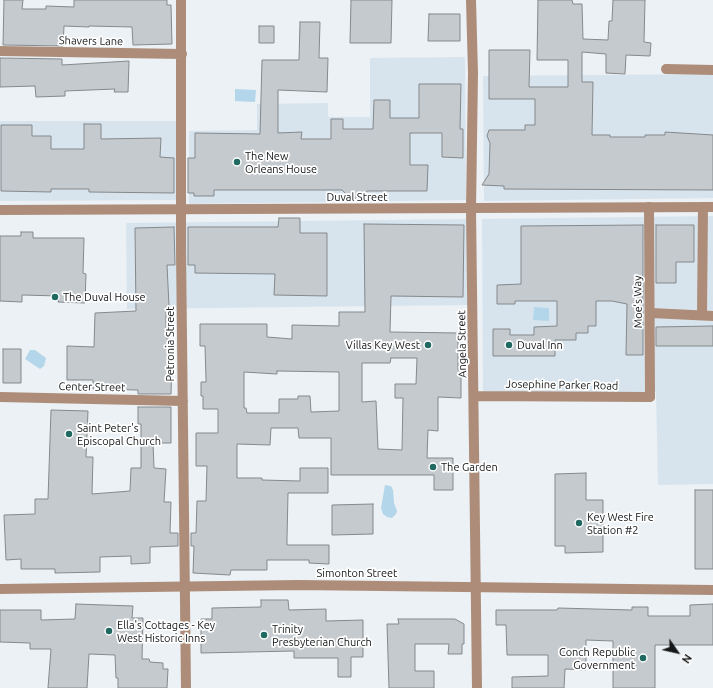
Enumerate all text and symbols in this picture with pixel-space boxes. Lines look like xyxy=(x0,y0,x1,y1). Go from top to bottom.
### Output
street label: Shavers Lane xyxy=(59,34,123,48)
place label: The New Orleans House xyxy=(245,149,317,175)
marker: The New Orleans House xyxy=(232,157,242,167)
street label: Duval Street xyxy=(326,190,388,204)
street label: Moe's Way xyxy=(631,276,645,328)
place label: The Duval House xyxy=(63,290,146,304)
marker: The Duval House xyxy=(50,292,60,302)
street label: Petronia Street xyxy=(163,306,177,382)
street label: Angela Street xyxy=(455,310,469,378)
place label: Villas Key West xyxy=(346,338,420,352)
place label: Duval Inn xyxy=(517,338,563,352)
marker: Villas Key West xyxy=(423,340,433,350)
marker: Duval Inn xyxy=(504,340,514,350)
street label: Josephine Parker Road xyxy=(506,377,618,393)
street label: Center Street xyxy=(58,380,126,394)
place label: Saint Peter's Episcopal Church xyxy=(77,421,161,447)
marker: Saint Peter's Episcopal Church xyxy=(64,429,74,439)
place label: The Garden xyxy=(441,460,498,474)
marker: The Garden xyxy=(428,462,438,472)
place label: Key West Fire Station #2 xyxy=(587,510,654,536)
marker: Key West Fire Station #2 xyxy=(574,518,584,528)
street label: Simonton Street xyxy=(317,566,397,580)
place label: Ella's Cottages - Key West Historic Inns xyxy=(117,618,215,644)
place label: Trinity Presbyterian Church xyxy=(272,622,372,648)
marker: Ella's Cottages - Key West Historic Inns xyxy=(104,626,114,636)
marker: Trinity Presbyterian Church xyxy=(259,630,269,640)
north arrow xyxy=(657,632,697,672)
place label: Conch Republic Government xyxy=(559,645,635,671)
text: N xyxy=(680,652,694,665)
marker: Conch Republic Government xyxy=(638,653,648,663)

